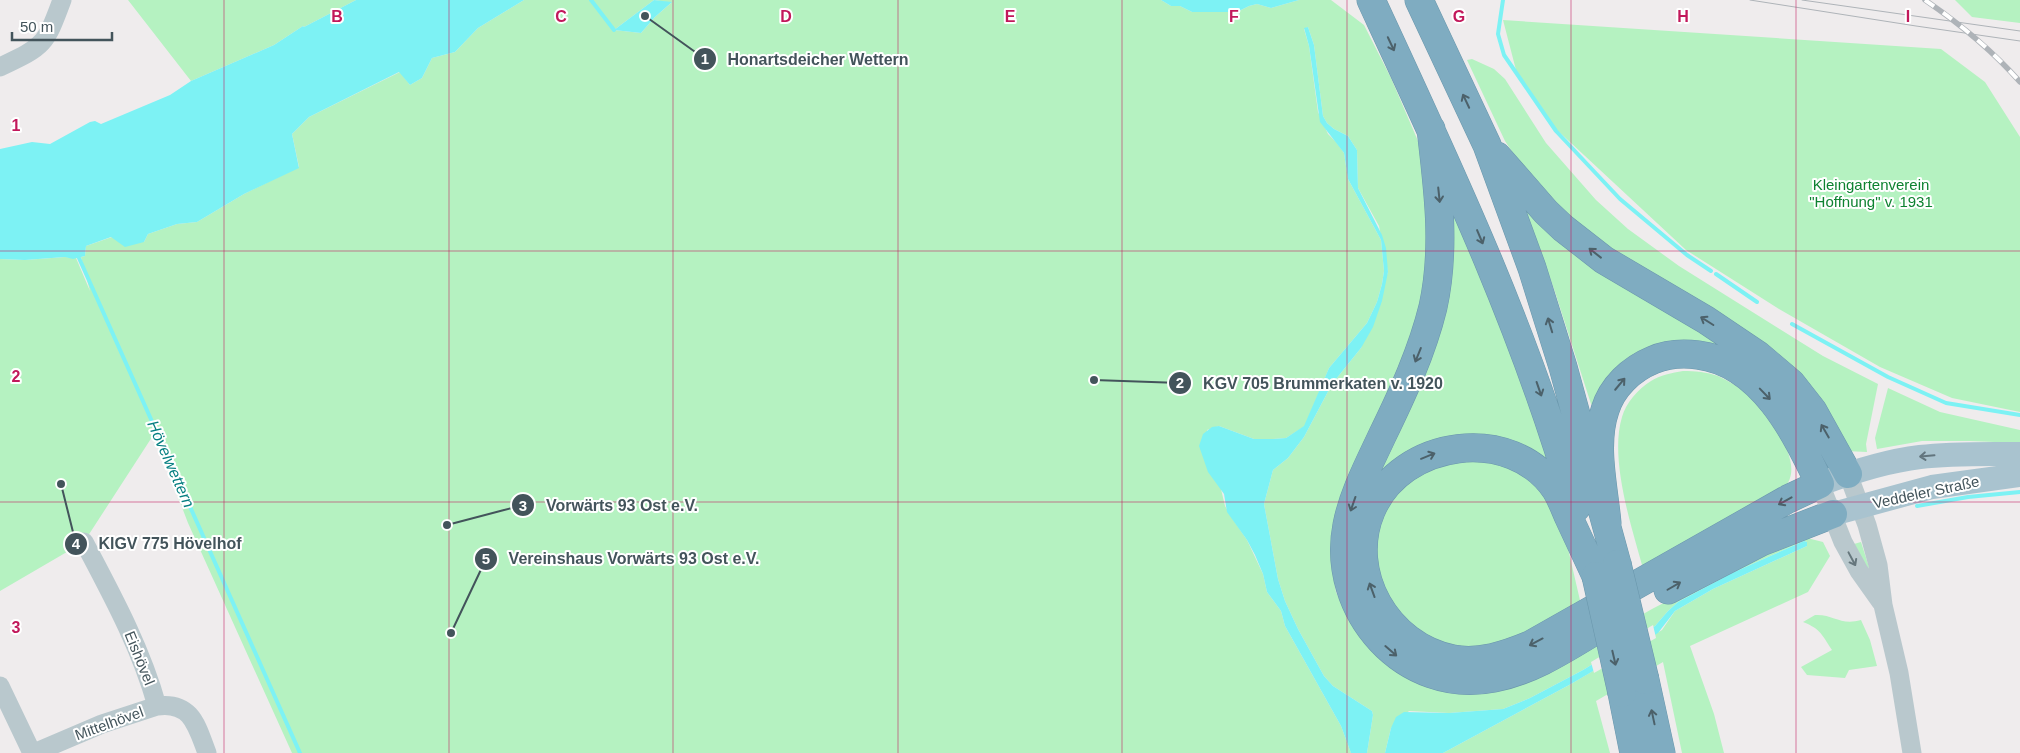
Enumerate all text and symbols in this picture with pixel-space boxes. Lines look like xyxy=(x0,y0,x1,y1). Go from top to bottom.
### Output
text: B xyxy=(331,8,343,25)
text: C xyxy=(555,8,567,25)
text: D xyxy=(780,8,792,25)
text: E xyxy=(1005,8,1016,25)
text: F xyxy=(1229,8,1239,25)
text: G xyxy=(1453,8,1465,25)
text: H xyxy=(1677,8,1689,25)
text: I xyxy=(1906,8,1910,25)
scale bar xyxy=(12,10,112,42)
text: 50 m xyxy=(20,18,53,35)
one-way arrow xyxy=(1387,36,1397,51)
callout: Honartsdeicher Wettern xyxy=(692,44,918,75)
text: 1 xyxy=(701,50,709,67)
text: Honartsdeicher Wettern xyxy=(727,51,909,68)
one-way arrow xyxy=(1461,94,1470,109)
text: 1 xyxy=(12,117,21,134)
park label: Kleingartenverein "Hoffnung" v. 1931 xyxy=(1809,176,1933,210)
one-way arrow xyxy=(1434,187,1444,203)
one-way arrow xyxy=(1475,229,1485,244)
one-way arrow xyxy=(1588,248,1601,259)
one-way arrow xyxy=(1701,316,1715,326)
one-way arrow xyxy=(1545,317,1555,333)
one-way arrow xyxy=(1413,347,1423,362)
text: 2 xyxy=(12,368,21,385)
callout: KGV 705 Brummerkaten v. 1920 xyxy=(1168,368,1453,399)
text: 2 xyxy=(1176,374,1184,391)
text: KGV 705 Brummerkaten v. 1920 xyxy=(1203,375,1443,392)
one-way arrow xyxy=(1614,377,1626,390)
one-way arrow xyxy=(1535,380,1544,396)
one-way arrow xyxy=(1759,387,1771,400)
water label: Hövelwettern xyxy=(144,418,198,510)
one-way arrow xyxy=(1819,424,1829,438)
one-way arrow xyxy=(1421,451,1436,460)
one-way arrow xyxy=(1919,451,1935,461)
street label: Veddeler Straße xyxy=(1871,472,1981,512)
callout: Vorwärts 93 Ost e.V. xyxy=(511,490,708,521)
one-way arrow xyxy=(1348,495,1357,511)
one-way arrow xyxy=(1778,496,1793,506)
text: 3 xyxy=(519,497,527,514)
text: Vorwärts 93 Ost e.V. xyxy=(546,497,698,514)
callout: KlGV 775 Hövelhof xyxy=(64,528,252,559)
text: 4 xyxy=(72,535,81,552)
text: KlGV 775 Hövelhof xyxy=(98,535,242,552)
callout: Vereinshaus Vorwärts 93 Ost e.V. xyxy=(474,543,770,574)
text: 5 xyxy=(482,550,490,567)
text: Vereinshaus Vorwärts 93 Ost e.V. xyxy=(509,550,759,567)
one-way arrow xyxy=(1847,551,1857,566)
one-way arrow xyxy=(1667,581,1682,591)
one-way arrow xyxy=(1367,583,1376,599)
text: 3 xyxy=(12,619,21,636)
street label: Eishövel xyxy=(121,629,159,687)
one-way arrow xyxy=(1529,638,1544,647)
one-way arrow xyxy=(1385,645,1398,656)
one-way arrow xyxy=(1610,650,1619,666)
street label: Mittelhövel xyxy=(72,703,146,743)
one-way arrow xyxy=(1648,709,1657,725)

